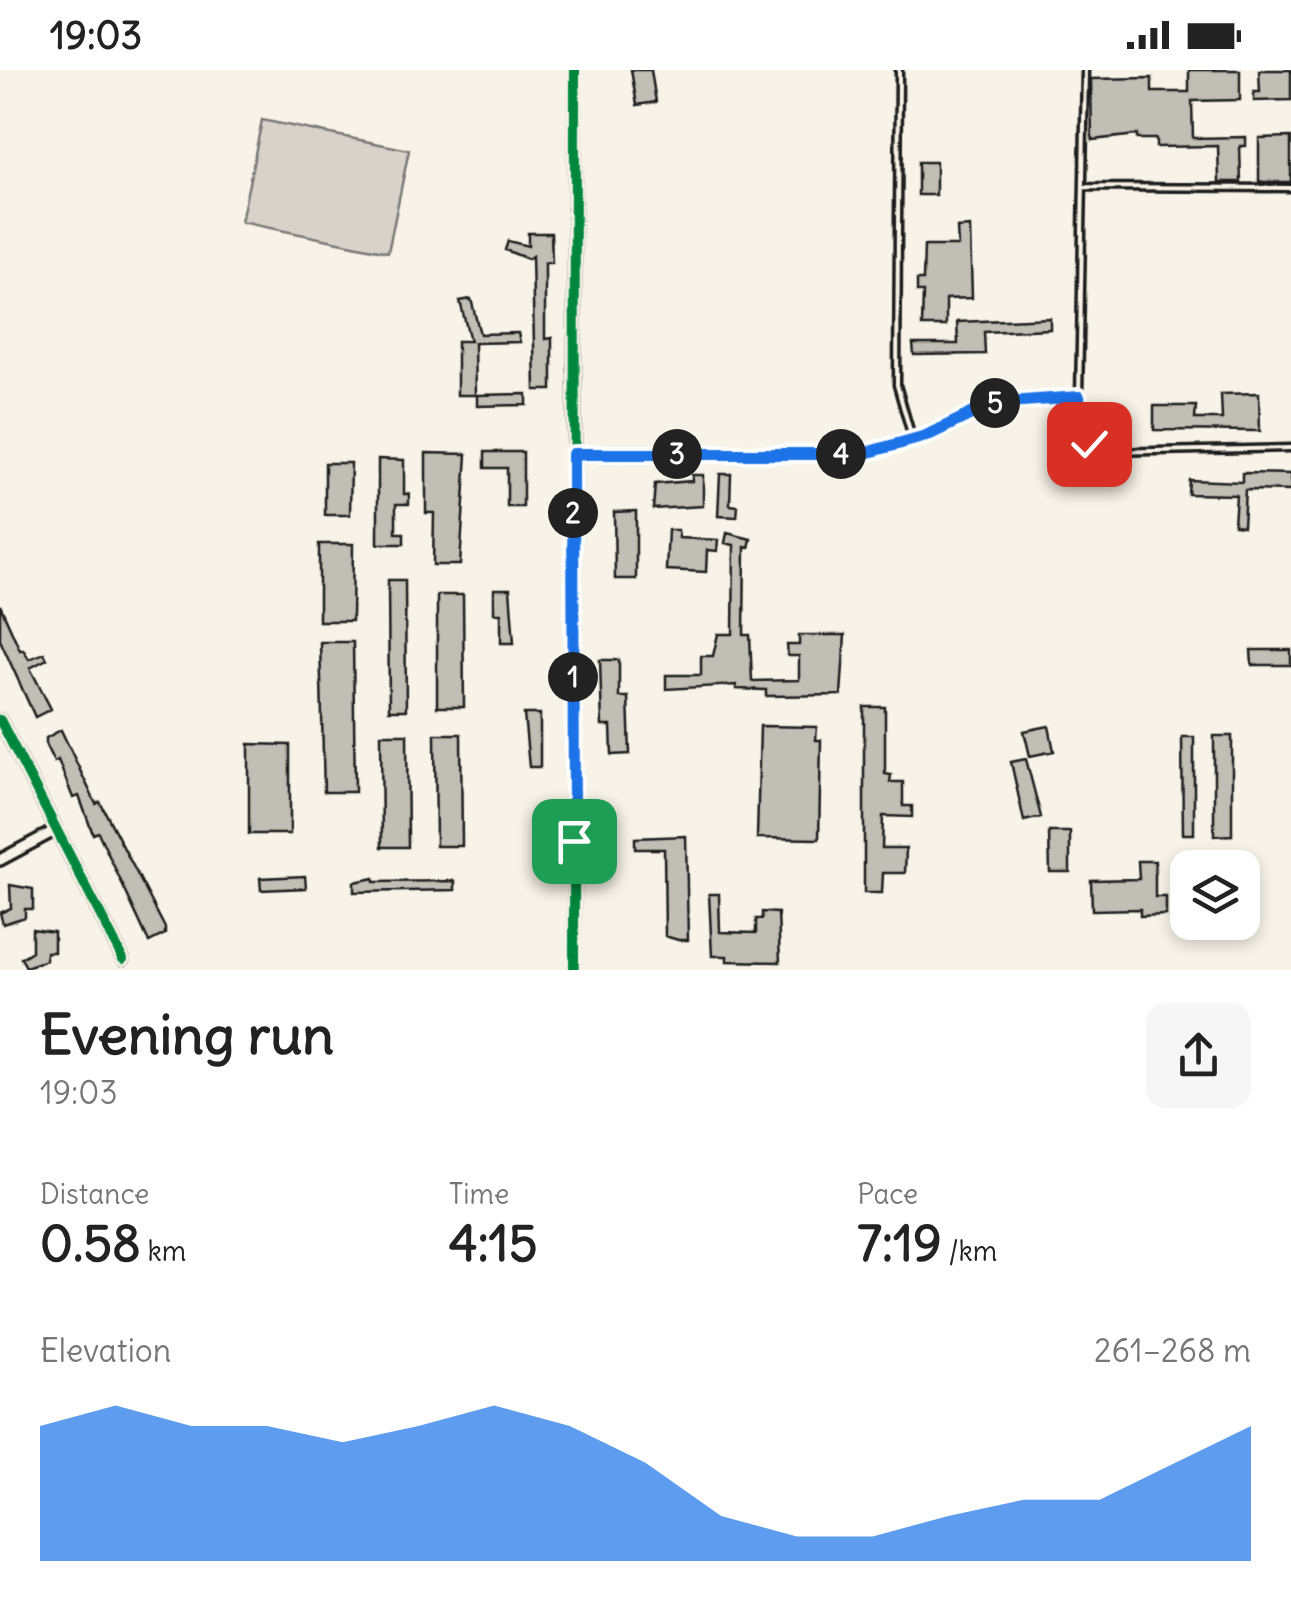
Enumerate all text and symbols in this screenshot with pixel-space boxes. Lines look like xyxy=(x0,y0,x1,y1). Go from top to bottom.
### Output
text: 19:03 xyxy=(50,12,142,59)
pin: 5 xyxy=(970,378,1020,428)
text: 5 xyxy=(987,385,1003,421)
pin xyxy=(1047,402,1132,487)
icon: check xyxy=(1062,417,1117,472)
pin: 3 xyxy=(652,429,702,479)
pin: 4 xyxy=(816,429,866,479)
text: 3 xyxy=(669,436,685,472)
text: 4 xyxy=(833,436,849,472)
pin: 2 xyxy=(548,488,598,538)
text: 2 xyxy=(565,495,581,531)
pin: 1 xyxy=(548,652,598,702)
text: 1 xyxy=(567,659,579,695)
pin xyxy=(532,799,617,884)
icon: arrive xyxy=(547,814,602,869)
map controls xyxy=(1170,850,1260,940)
button: layers xyxy=(1170,850,1260,940)
text: Evening run xyxy=(40,1000,334,1069)
button: share xyxy=(1146,1003,1251,1108)
text: 19:03 xyxy=(40,1072,118,1113)
text: Distance xyxy=(40,1176,149,1212)
text: Time xyxy=(449,1176,509,1212)
text: Pace xyxy=(857,1176,918,1212)
text: 0.58 xyxy=(40,1212,141,1275)
text: 4:15 xyxy=(449,1212,537,1275)
text: 7:19 xyxy=(857,1212,942,1275)
text: km xyxy=(141,1233,186,1269)
text: /km xyxy=(942,1233,997,1269)
text: Elevation xyxy=(40,1330,171,1371)
text: 261–268 m xyxy=(1094,1330,1251,1371)

